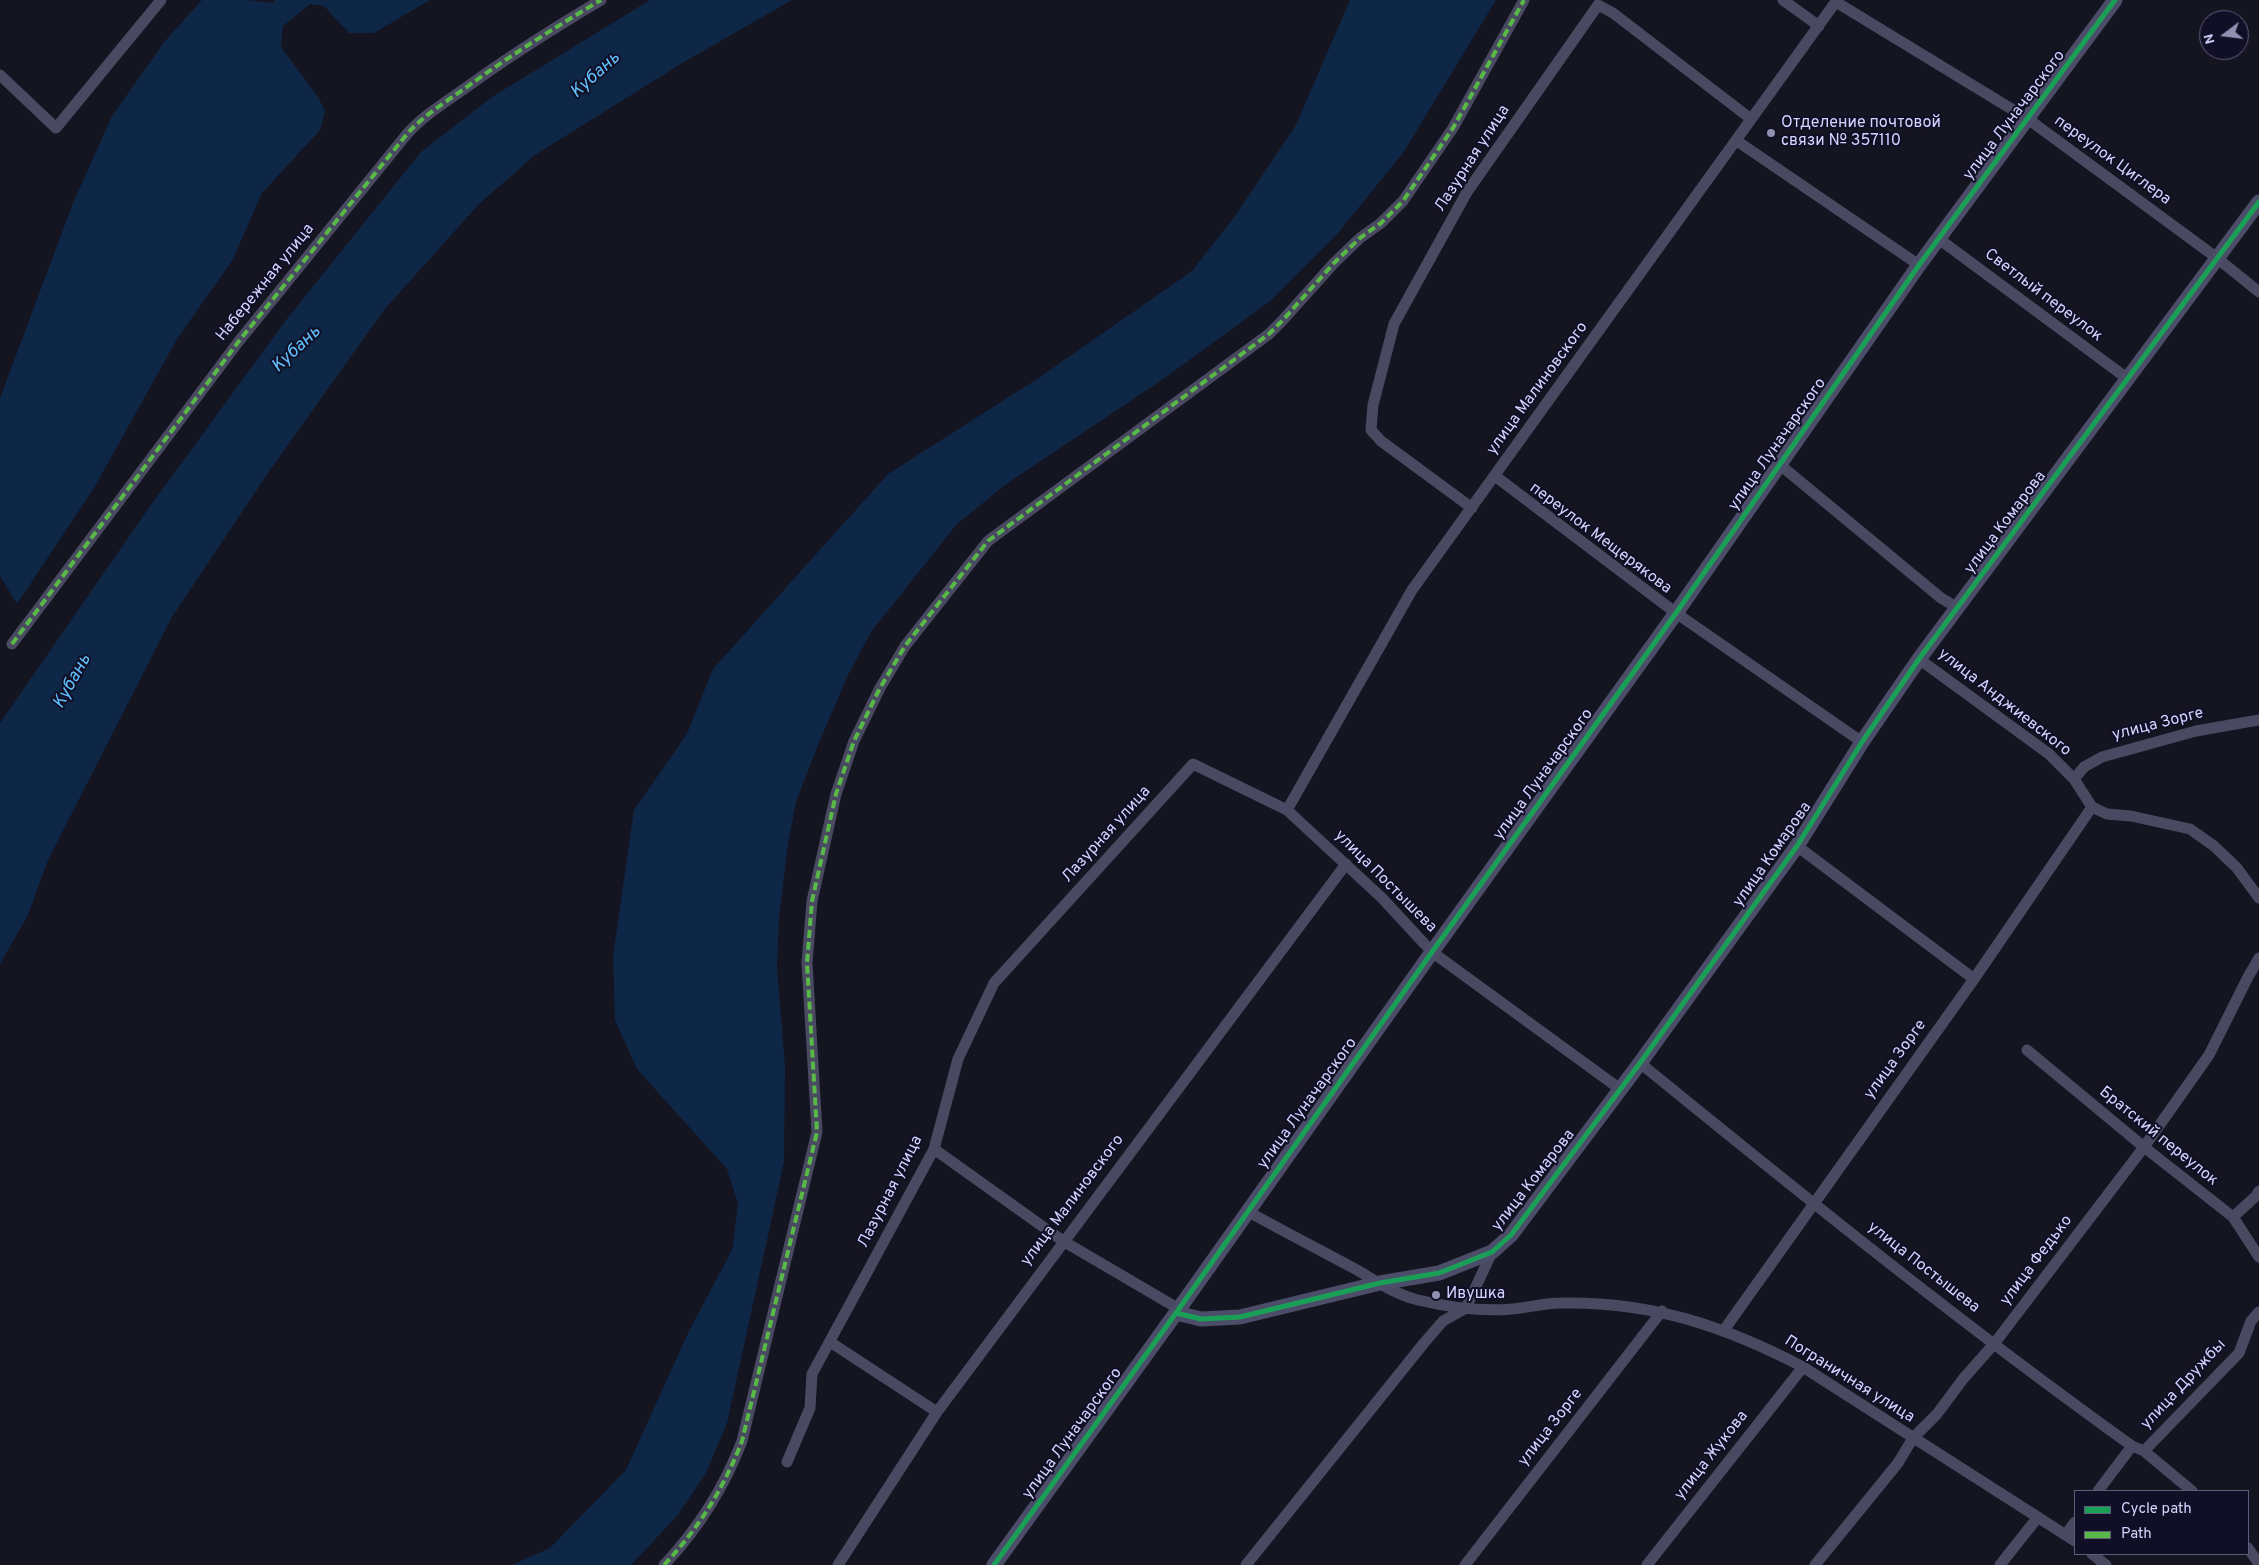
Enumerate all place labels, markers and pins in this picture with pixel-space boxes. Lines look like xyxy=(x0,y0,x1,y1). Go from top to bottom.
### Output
place label: Отделение почтовой связи № 357110 xyxy=(1781,114,1941,152)
marker: Отделение почтовой связи № 357110 xyxy=(1765,127,1777,139)
place label: Ивушка xyxy=(1446,1285,1505,1305)
marker: Ивушка xyxy=(1430,1289,1442,1301)

